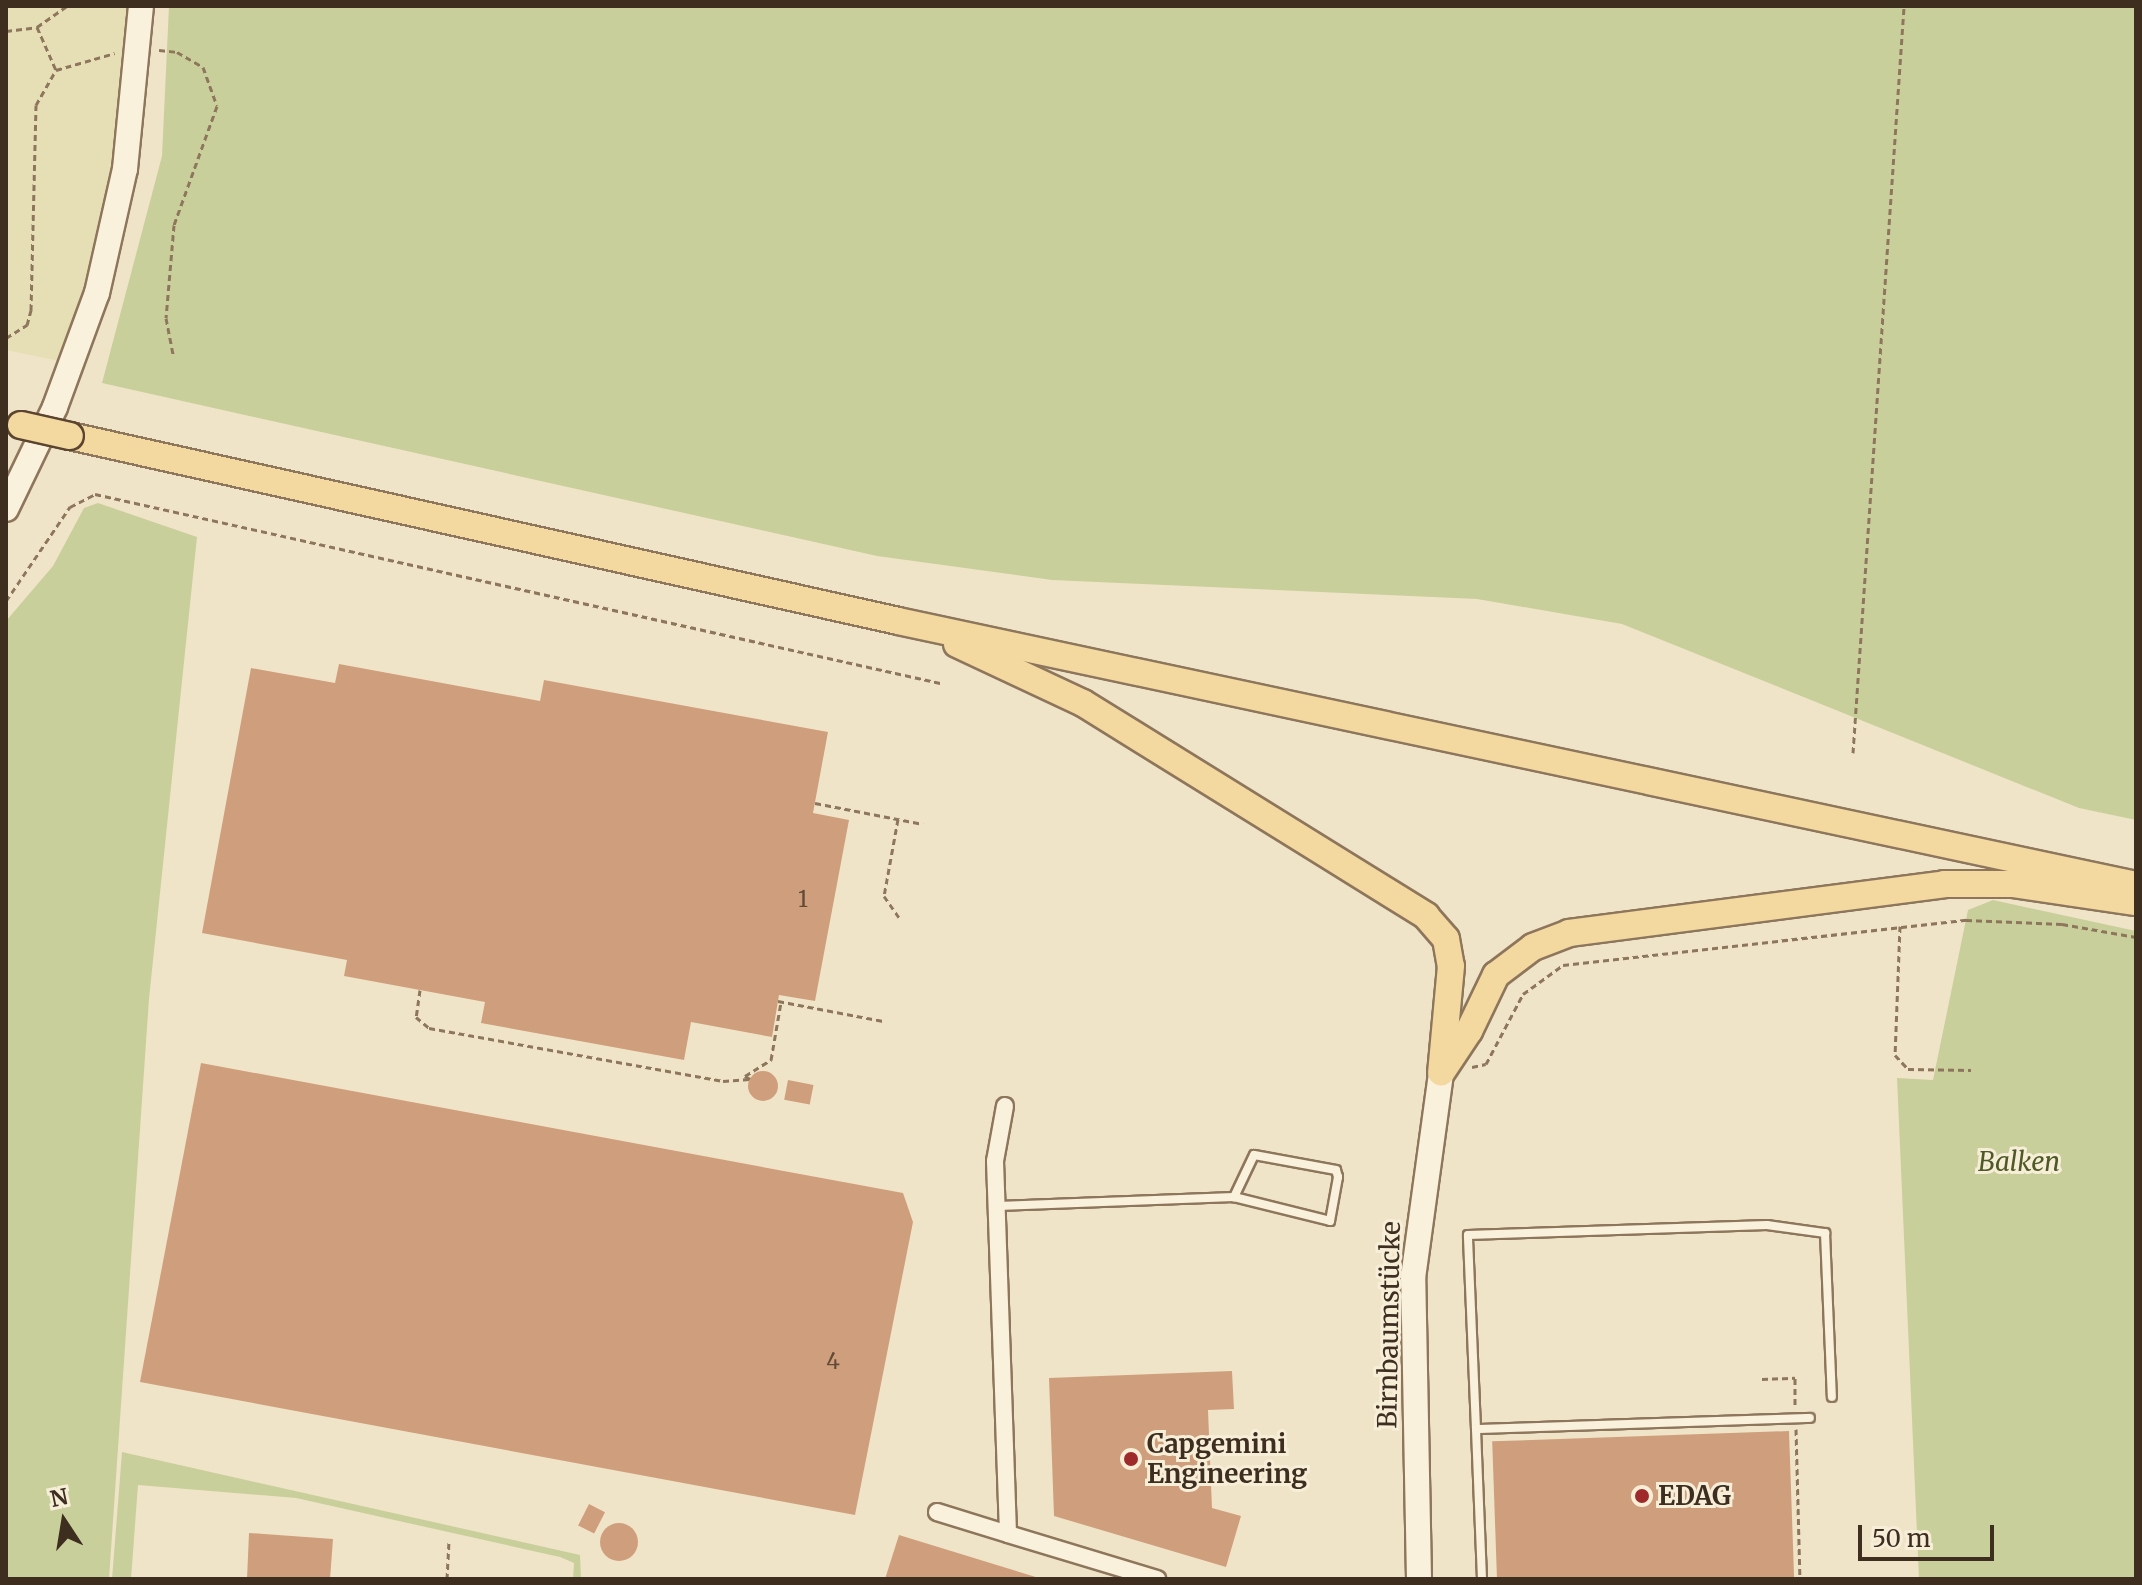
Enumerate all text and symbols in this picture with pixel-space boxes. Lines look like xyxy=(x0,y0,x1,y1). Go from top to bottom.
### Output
house number: 1 xyxy=(798,887,808,913)
park label: Balken xyxy=(1978,1146,2060,1178)
street label: Birnbaumstücke xyxy=(1372,1221,1406,1429)
house number: 4 xyxy=(826,1349,840,1375)
place label: Capgemini Engineering xyxy=(1147,1428,1307,1490)
marker: Capgemini Engineering xyxy=(1122,1450,1140,1468)
place label: EDAG xyxy=(1658,1480,1731,1512)
north arrow xyxy=(24,1481,104,1561)
text: N xyxy=(48,1482,70,1513)
marker: EDAG xyxy=(1633,1487,1651,1505)
scale bar xyxy=(1862,1509,1998,1559)
text: 50 m xyxy=(1872,1523,1931,1554)

